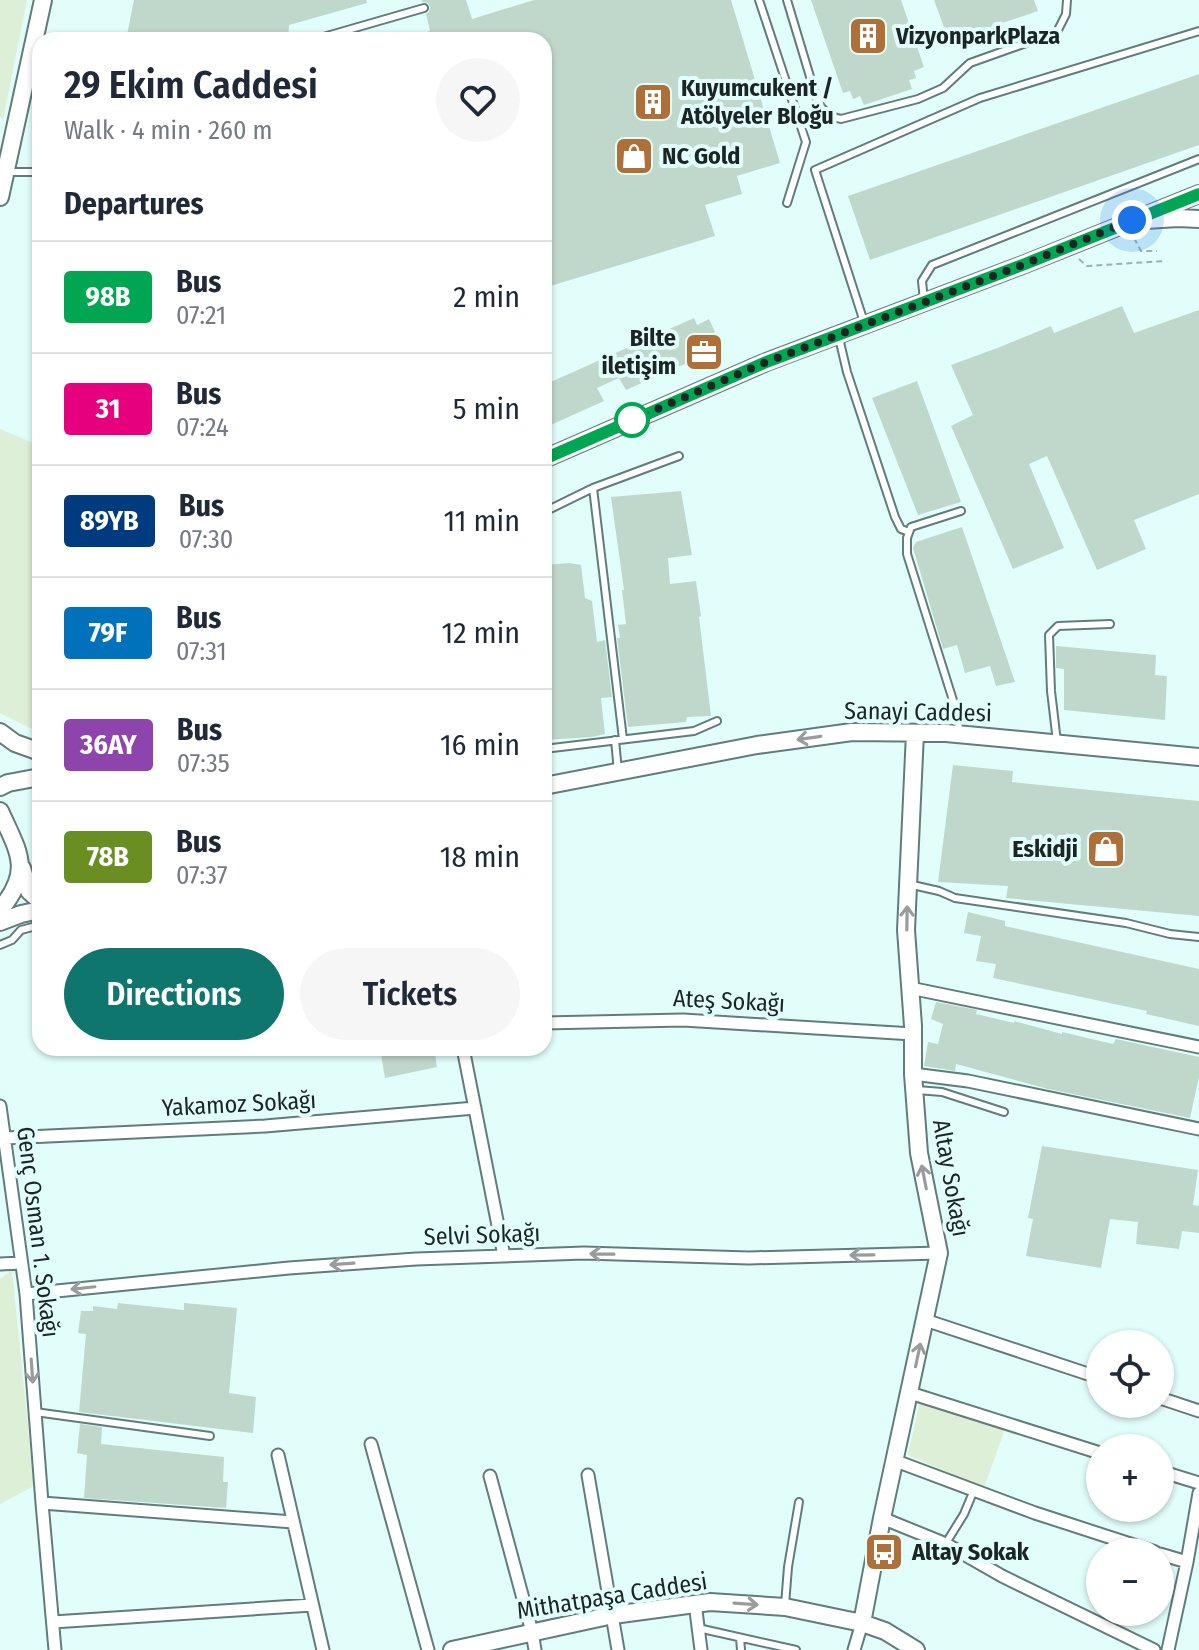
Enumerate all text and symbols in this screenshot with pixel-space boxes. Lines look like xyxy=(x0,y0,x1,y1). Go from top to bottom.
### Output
building icon: VizyonparkPlaza xyxy=(847,15,889,57)
place label: VizyonparkPlaza xyxy=(895,22,1060,50)
button: heart xyxy=(436,58,520,142)
text: 29 Ekim Caddesi xyxy=(64,62,318,108)
place label: Kuyumcukent / Atölyeler Bloğu xyxy=(680,74,834,130)
building icon: Kuyumcukent / Atölyeler Bloğu xyxy=(632,81,674,123)
text: Walk · 4 min · 260 m xyxy=(64,115,273,146)
shop icon: NC Gold xyxy=(613,135,655,177)
place label: NC Gold xyxy=(662,142,740,170)
text: Departures xyxy=(64,186,204,222)
your location xyxy=(1112,200,1152,240)
text: Bus xyxy=(176,264,221,300)
text: 2 min xyxy=(453,279,520,315)
text: 98B xyxy=(86,280,130,313)
text: 07:21 xyxy=(176,300,226,331)
place label: Bilte iletişim xyxy=(601,324,676,380)
office icon: Bilte iletişim xyxy=(683,331,725,373)
text: Bus xyxy=(176,376,221,412)
text: 5 min xyxy=(453,391,520,427)
text: 31 xyxy=(96,392,120,425)
unlabelled marker xyxy=(615,403,649,437)
text: 07:24 xyxy=(176,412,229,443)
text: Bus xyxy=(179,488,224,524)
text: 11 min xyxy=(444,503,520,539)
text: 89YB xyxy=(80,504,139,537)
text: 07:30 xyxy=(179,524,233,555)
text: Bus xyxy=(176,600,221,636)
text: 12 min xyxy=(442,615,520,651)
text: 79F xyxy=(89,616,127,649)
text: 07:31 xyxy=(176,636,227,667)
street label: Sanayi Caddesi xyxy=(844,697,992,727)
text: Bus xyxy=(177,712,222,748)
text: 16 min xyxy=(440,727,520,763)
text: 36AY xyxy=(80,728,137,761)
one-way arrow xyxy=(797,731,822,746)
text: 07:35 xyxy=(177,748,230,779)
text: Bus xyxy=(176,824,221,860)
shop icon: Eskidji xyxy=(1085,828,1127,870)
place label: Eskidji xyxy=(1012,835,1078,863)
text: 18 min xyxy=(440,839,520,875)
text: 78B xyxy=(87,840,129,873)
text: 07:37 xyxy=(176,860,227,891)
one-way arrow xyxy=(899,905,914,932)
button: Directions xyxy=(64,948,284,1040)
button: Tickets xyxy=(300,948,520,1040)
street label: Ateş Sokağı xyxy=(672,984,786,1018)
street label: Yakamoz Sokağı xyxy=(161,1086,317,1122)
street label: Altay Sokağı xyxy=(927,1117,975,1239)
street label: Genç Osman 1. Sokağı xyxy=(11,1125,65,1339)
one-way arrow xyxy=(916,1165,931,1190)
street label: Selvi Sokağı xyxy=(423,1219,541,1251)
one-way arrow xyxy=(589,1246,616,1261)
one-way arrow xyxy=(849,1247,876,1263)
one-way arrow xyxy=(329,1257,356,1272)
one-way arrow xyxy=(70,1281,97,1296)
map controls xyxy=(1086,1330,1174,1626)
button: locate xyxy=(1086,1330,1174,1418)
one-way arrow xyxy=(911,1343,926,1368)
one-way arrow xyxy=(25,1357,40,1384)
button: + xyxy=(1086,1434,1174,1522)
bus stop icon: Altay Sokak xyxy=(863,1531,905,1573)
place label: Altay Sokak xyxy=(911,1538,1030,1566)
button: − xyxy=(1086,1538,1174,1626)
street label: Mithatpaşa Caddesi xyxy=(515,1567,709,1625)
one-way arrow xyxy=(732,1597,759,1612)

